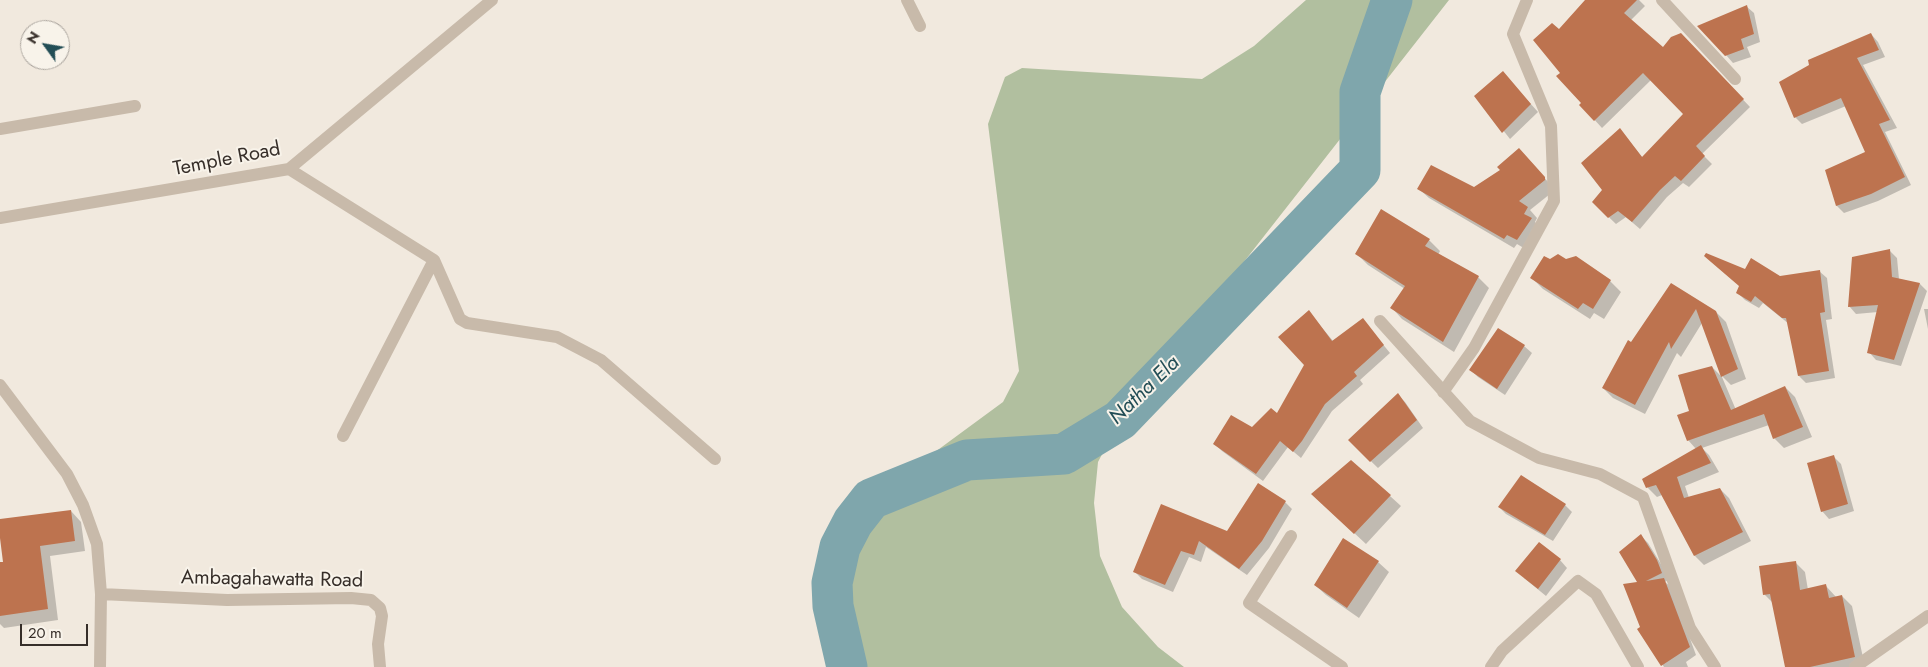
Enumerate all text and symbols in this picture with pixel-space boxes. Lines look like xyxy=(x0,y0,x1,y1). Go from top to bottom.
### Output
north arrow xyxy=(20,20,70,70)
text: N xyxy=(22,28,45,48)
street label: Temple Road xyxy=(171,138,283,182)
water label: Natha Ela xyxy=(1104,351,1186,431)
street label: Ambagahawatta Road xyxy=(181,566,363,594)
scale bar xyxy=(22,614,90,646)
text: 20 m xyxy=(28,622,62,644)

